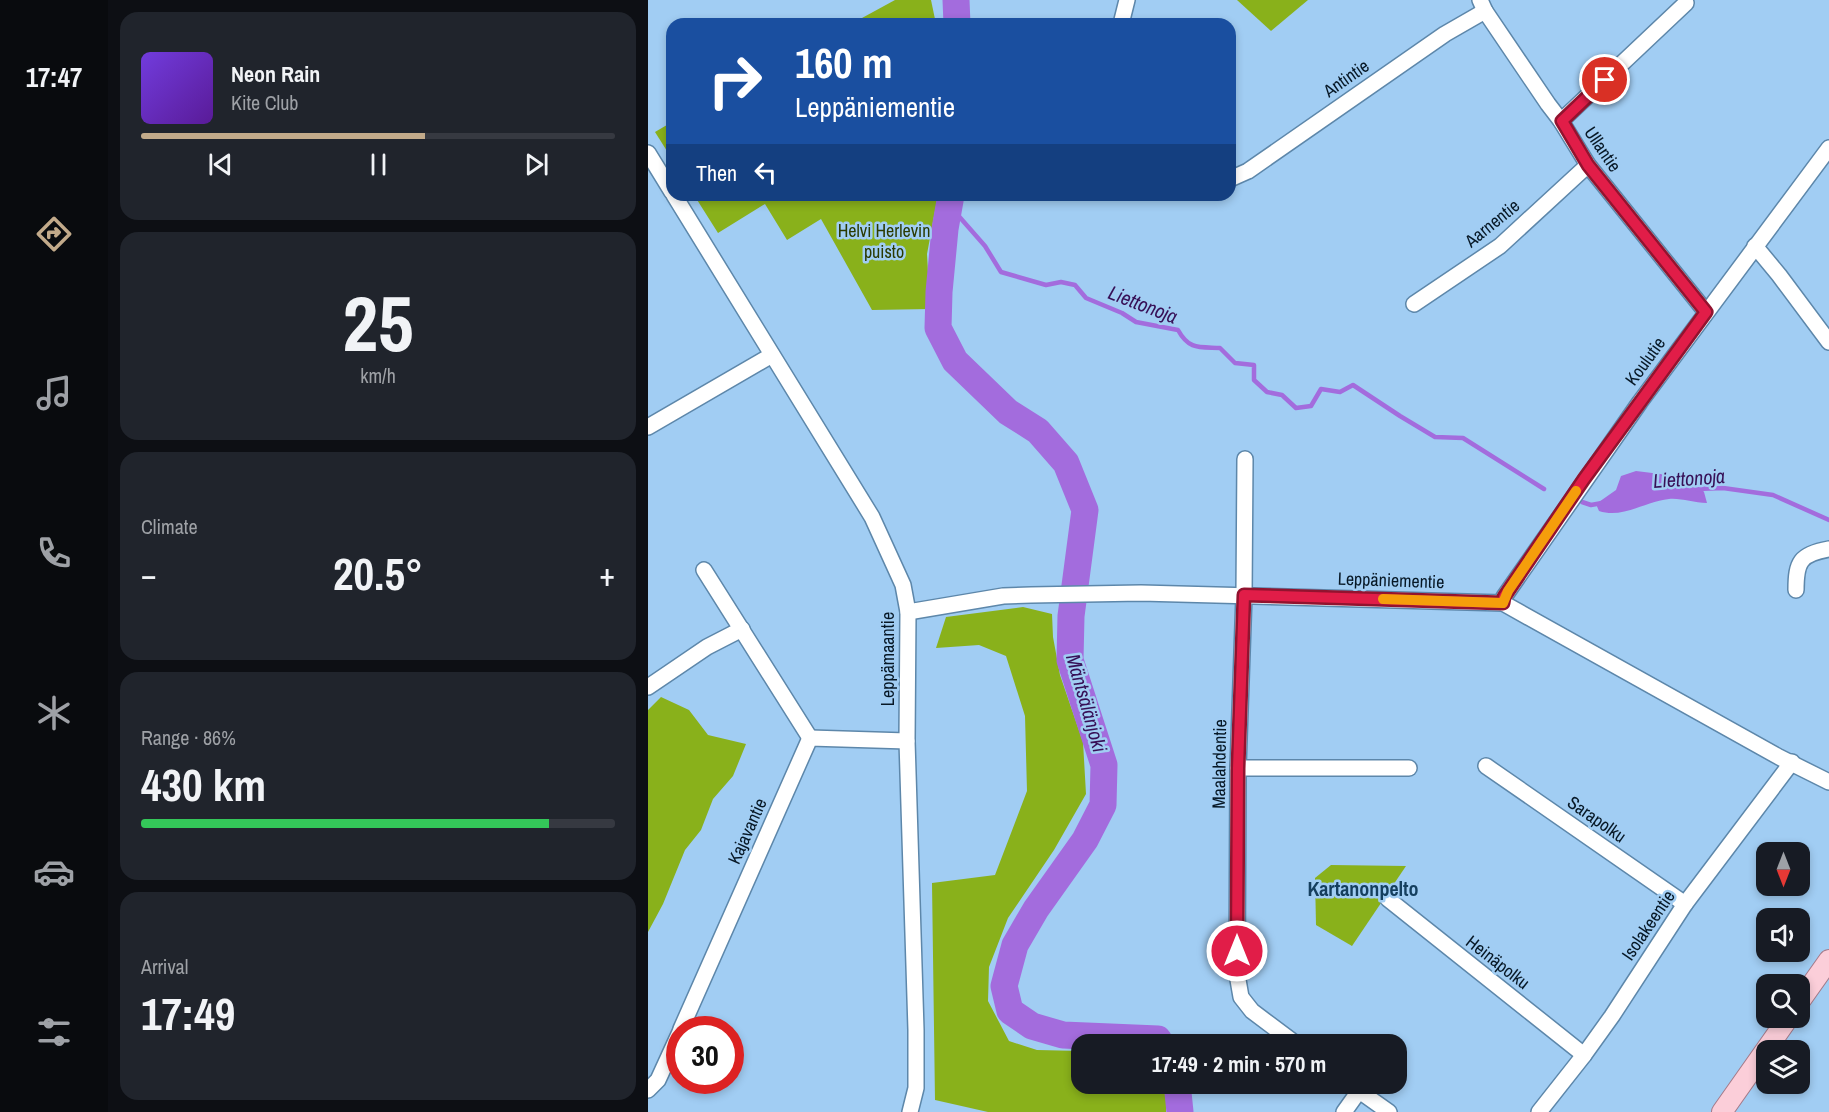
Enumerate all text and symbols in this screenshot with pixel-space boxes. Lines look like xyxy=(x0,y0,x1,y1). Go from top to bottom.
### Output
text: 160 m xyxy=(795,35,893,91)
icon: right xyxy=(696,42,774,120)
street label: Antintie xyxy=(1317,53,1374,103)
pin xyxy=(1579,54,1630,105)
text: 17:47 xyxy=(26,59,82,95)
text: Neon Rain xyxy=(231,59,320,89)
icon: arrive xyxy=(1588,63,1621,96)
text: Kite Club xyxy=(231,89,298,116)
text: Leppäniementie xyxy=(795,89,955,125)
street label: Ullantie xyxy=(1579,121,1627,177)
icon: previous xyxy=(204,148,237,181)
icon: pause xyxy=(362,148,395,181)
icon: next xyxy=(520,148,553,181)
icon: left xyxy=(749,156,782,189)
text: Then xyxy=(696,158,737,188)
street label: Aarnentie xyxy=(1458,193,1525,253)
icon: directions xyxy=(33,213,75,255)
park label: Helvi Herlevin puisto xyxy=(838,218,930,264)
text: 25 xyxy=(342,270,414,375)
water label: Liettonoja xyxy=(1105,278,1181,330)
street label: Koulutie xyxy=(1619,332,1671,390)
text: km/h xyxy=(360,362,396,389)
icon: music xyxy=(33,372,75,414)
water label: Liettonoja xyxy=(1652,462,1726,494)
text: Climate xyxy=(141,513,198,540)
icon: phone xyxy=(33,532,75,574)
text: 20.5° xyxy=(333,543,423,604)
text: − xyxy=(141,552,157,596)
text: + xyxy=(599,552,615,596)
street label: Leppäniementie xyxy=(1337,566,1445,594)
street label: Leppämaantie xyxy=(875,612,900,706)
water label: Mäntsälänjoki xyxy=(1060,651,1114,756)
icon: climate xyxy=(33,692,75,734)
street label: Maalahdentie xyxy=(1206,719,1232,809)
text: Range · 86% xyxy=(141,724,236,751)
text: 430 km xyxy=(141,754,266,815)
street label: Sarapolku xyxy=(1563,790,1631,848)
street label: Kajavantie xyxy=(721,794,773,868)
north arrow xyxy=(1756,842,1810,896)
map controls xyxy=(1756,842,1810,1094)
icon: car xyxy=(33,851,75,893)
district label: Kartanonpelto xyxy=(1307,875,1419,902)
street label: Isolakeentie xyxy=(1615,885,1681,965)
button: sound xyxy=(1756,908,1810,962)
position arrow xyxy=(1205,919,1269,983)
street label: Heinäpolku xyxy=(1461,929,1535,995)
text: Arrival xyxy=(141,953,188,980)
button: search xyxy=(1756,974,1810,1028)
text: 17:49 xyxy=(141,983,235,1044)
icon: filters xyxy=(33,1011,75,1053)
speed limit sign: 30 xyxy=(666,1016,744,1094)
button: layers xyxy=(1756,1040,1810,1094)
text: 17:49 · 2 min · 570 m xyxy=(1152,1049,1326,1079)

